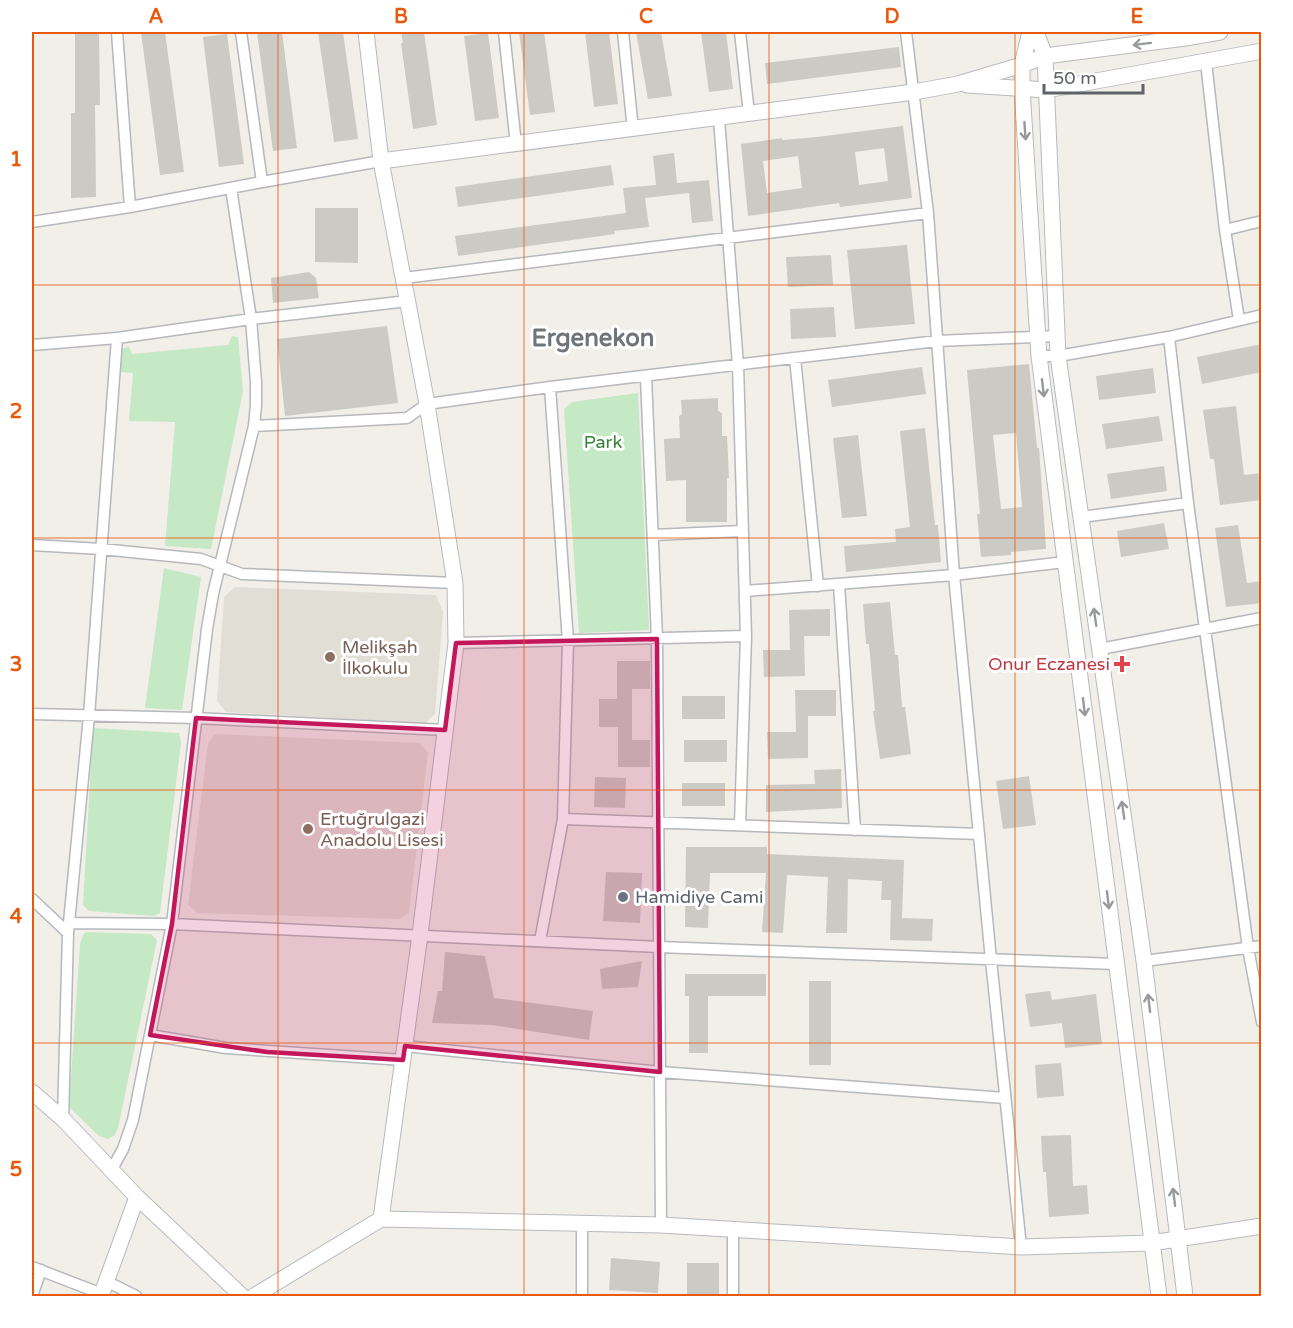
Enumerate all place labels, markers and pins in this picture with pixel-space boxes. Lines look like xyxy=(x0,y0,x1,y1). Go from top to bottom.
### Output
place label: Melikşah İlkokulu xyxy=(342,636,418,679)
marker: Melikşah İlkokulu xyxy=(323,650,337,664)
place label: Onur Eczanesi xyxy=(988,653,1110,675)
marker: Onur Eczanesi xyxy=(1115,657,1129,671)
place label: Ertuğrulgazi Anadolu Lisesi xyxy=(320,808,444,851)
marker: Ertuğrulgazi Anadolu Lisesi xyxy=(301,822,315,836)
place label: Hamidiye Cami xyxy=(635,886,764,908)
marker: Hamidiye Cami xyxy=(616,890,630,904)

